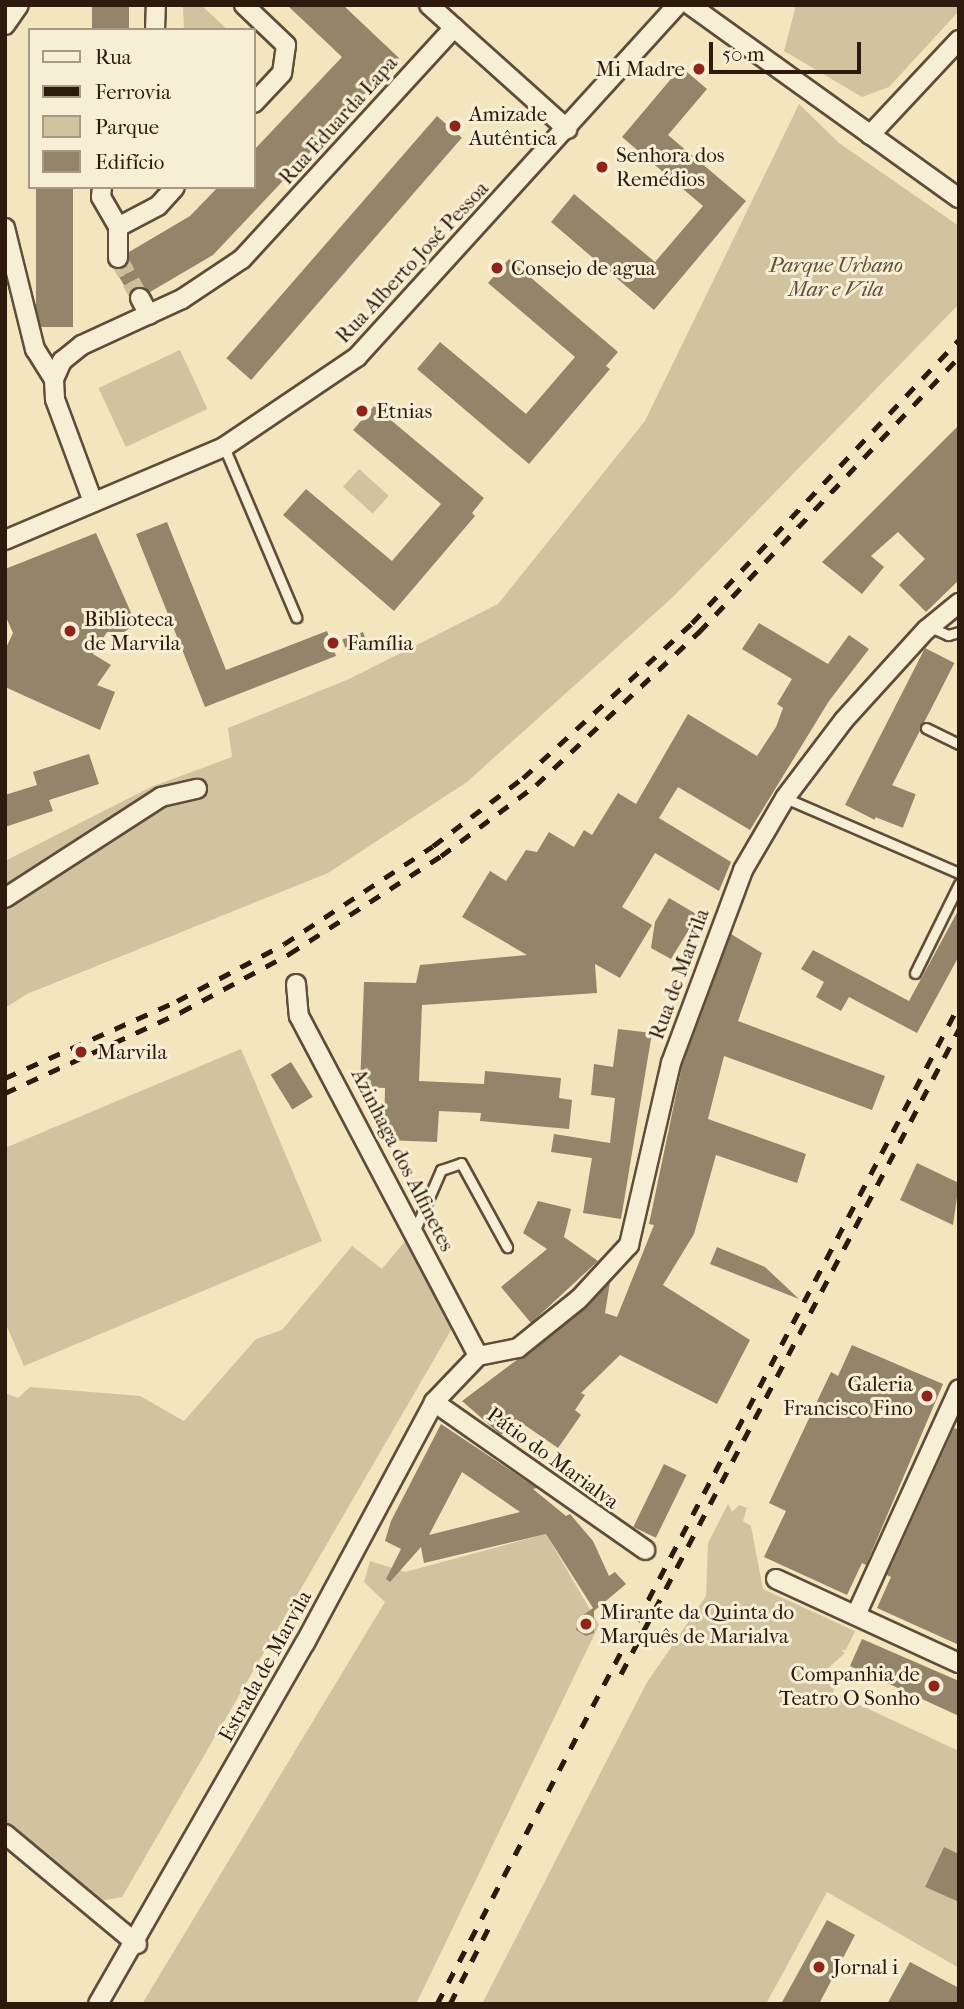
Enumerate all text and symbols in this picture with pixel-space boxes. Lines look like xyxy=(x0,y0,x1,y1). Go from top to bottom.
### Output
legend xyxy=(28,28,256,189)
scale bar xyxy=(712,28,864,72)
text: 50 m xyxy=(722,42,765,66)
text: Rua xyxy=(95,45,132,69)
street label: Rua Eduarda Lapa xyxy=(274,50,402,190)
place label: Mi Madre xyxy=(596,56,685,82)
marker: Mi Madre xyxy=(691,61,707,77)
text: Ferrovia xyxy=(95,80,171,104)
place label: Amizade Autêntica xyxy=(469,101,557,151)
text: Parque xyxy=(95,115,159,139)
marker: Amizade Autêntica xyxy=(447,118,463,134)
place label: Senhora dos Remédios xyxy=(616,142,725,192)
text: Edifício xyxy=(95,150,164,174)
marker: Senhora dos Remédios xyxy=(594,159,610,175)
street label: Rua Alberto José Pessoa xyxy=(330,176,494,348)
park label: Parque Urbano Mar e Vila xyxy=(769,252,903,302)
place label: Consejo de agua xyxy=(511,255,656,281)
marker: Consejo de agua xyxy=(489,260,505,276)
place label: Etnias xyxy=(376,398,432,424)
marker: Etnias xyxy=(354,403,370,419)
place label: Biblioteca de Marvila xyxy=(84,606,180,656)
marker: Biblioteca de Marvila xyxy=(62,623,78,639)
place label: Família xyxy=(347,630,413,656)
marker: Família xyxy=(325,635,341,651)
street label: Rua de Marvila xyxy=(644,905,714,1043)
place label: Marvila xyxy=(97,1039,167,1065)
marker: Marvila xyxy=(71,1042,91,1062)
street label: Azinhaga dos Alfinetes xyxy=(346,1064,460,1256)
place label: Galeria Francisco Fino xyxy=(783,1371,913,1421)
marker: Galeria Francisco Fino xyxy=(919,1388,935,1404)
street label: Pátio do Marialva xyxy=(482,1402,624,1514)
street label: Estrada de Marvila xyxy=(213,1586,317,1746)
place label: Mirante da Quinta do Marquês de Marialva xyxy=(600,1599,794,1649)
marker: Mirante da Quinta do Marquês de Marialva xyxy=(578,1616,594,1632)
place label: Companhia de Teatro O Sonho xyxy=(779,1661,920,1711)
marker: Companhia de Teatro O Sonho xyxy=(926,1678,942,1694)
place label: Jornal i xyxy=(833,1954,898,1980)
marker: Jornal i xyxy=(811,1959,827,1975)

